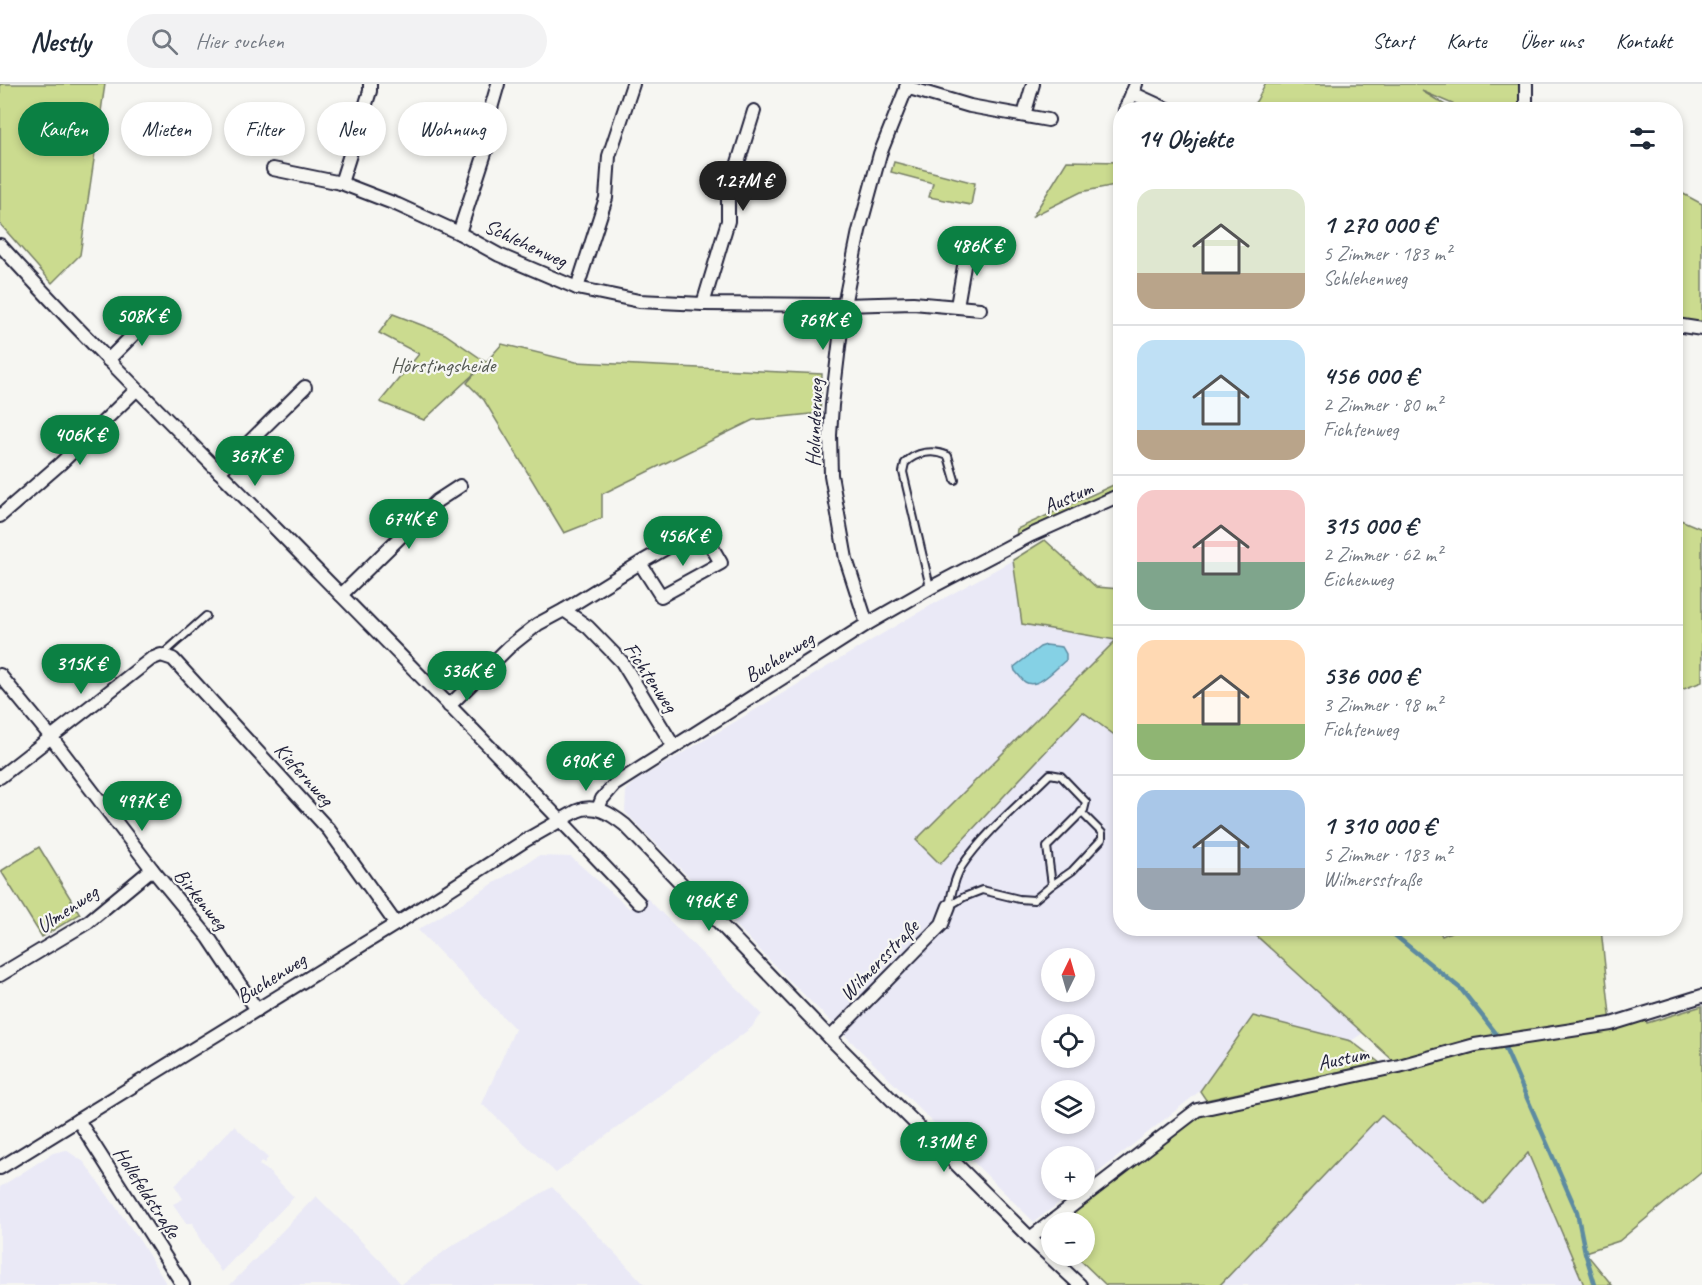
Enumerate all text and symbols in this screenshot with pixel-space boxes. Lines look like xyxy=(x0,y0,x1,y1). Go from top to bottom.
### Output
search box xyxy=(127,14,547,68)
text: Nestly xyxy=(30,24,91,59)
icon: search xyxy=(148,25,181,58)
text: Hier suchen xyxy=(196,27,284,55)
text: Start xyxy=(1372,28,1413,54)
text: Karte xyxy=(1446,28,1487,54)
text: Über uns xyxy=(1520,28,1583,54)
text: Kontakt xyxy=(1616,28,1672,54)
chip: Kaufen xyxy=(18,102,109,156)
chip: Mieten xyxy=(121,102,212,156)
chip: Filter xyxy=(224,102,305,156)
chip: Neu xyxy=(317,102,386,156)
chip: Wohnung xyxy=(398,102,507,156)
text: 14 Objekte xyxy=(1137,122,1233,155)
icon: filters xyxy=(1626,122,1659,155)
pin: 1.27M € xyxy=(688,161,798,212)
text: 1.27M € xyxy=(713,168,773,193)
text: 1 270 000 € xyxy=(1323,208,1435,241)
street label: Schlehenweg xyxy=(480,213,573,274)
icon: home xyxy=(1185,213,1257,285)
pin: 486K € xyxy=(928,226,1026,277)
text: 486K € xyxy=(951,233,1003,258)
text: 5 Zimmer · 183 m² xyxy=(1323,241,1451,266)
text: Schlehenweg xyxy=(1323,266,1407,291)
pin: 508K € xyxy=(93,296,191,347)
pin: 769K € xyxy=(774,300,872,351)
text: 508K € xyxy=(117,303,167,328)
text: 769K € xyxy=(797,307,849,332)
park label: Hörstingsheide xyxy=(391,352,497,378)
text: 456 000 € xyxy=(1323,359,1418,392)
icon: home xyxy=(1185,364,1257,436)
street label: Holunderweg xyxy=(799,377,829,467)
text: 2 Zimmer · 80 m² xyxy=(1323,392,1442,417)
pin: 406K € xyxy=(31,415,129,466)
text: Fichtenweg xyxy=(1323,417,1398,442)
text: 406K € xyxy=(54,422,106,447)
pin: 367K € xyxy=(206,436,304,487)
text: 367K € xyxy=(229,443,281,468)
street label: Austum xyxy=(1039,474,1098,519)
pin: 674K € xyxy=(360,499,458,550)
text: 674K € xyxy=(383,506,435,531)
text: 315 000 € xyxy=(1323,509,1417,542)
icon: home xyxy=(1185,514,1257,586)
pin: 456K € xyxy=(634,516,732,567)
text: 456K € xyxy=(657,523,709,548)
text: 2 Zimmer · 62 m² xyxy=(1323,542,1442,567)
text: Eichenweg xyxy=(1323,567,1393,592)
street label: Buchenweg xyxy=(739,625,820,688)
street label: Fichtenweg xyxy=(618,637,685,718)
pin: 315K € xyxy=(32,644,130,695)
text: 315K € xyxy=(56,651,106,676)
pin: 536K € xyxy=(418,651,516,702)
text: 536K € xyxy=(441,658,493,683)
text: 536 000 € xyxy=(1323,659,1418,692)
icon: home xyxy=(1185,664,1257,736)
text: 3 Zimmer · 98 m² xyxy=(1323,692,1442,717)
text: Fichtenweg xyxy=(1323,717,1398,742)
street label: Kiefernweg xyxy=(269,737,340,812)
pin: 690K € xyxy=(537,741,635,792)
text: 690K € xyxy=(560,748,612,773)
pin: 497K € xyxy=(93,781,191,832)
text: 497K € xyxy=(117,788,167,813)
text: 1 310 000 € xyxy=(1323,809,1435,842)
icon: home xyxy=(1185,814,1257,886)
text: 5 Zimmer · 183 m² xyxy=(1323,842,1451,867)
street label: Birkenweg xyxy=(168,863,235,936)
text: Wilmersstraße xyxy=(1323,867,1421,892)
street label: Ulmenweg xyxy=(31,878,104,939)
pin: 496K € xyxy=(660,881,758,932)
text: 496K € xyxy=(683,888,735,913)
street label: Wilmersstraße xyxy=(834,912,926,1006)
street label: Buchenweg xyxy=(231,946,312,1009)
north arrow xyxy=(1041,948,1095,1002)
map controls xyxy=(1041,948,1095,1266)
button: locate xyxy=(1041,1014,1095,1068)
street label: Austum xyxy=(1315,1040,1372,1076)
button: layers xyxy=(1041,1080,1095,1134)
pin: 1.31M € xyxy=(889,1122,999,1173)
text: 1.31M € xyxy=(914,1129,974,1154)
street label: Hollefeldstraße xyxy=(108,1141,187,1244)
button: + xyxy=(1041,1146,1095,1200)
button: − xyxy=(1041,1212,1095,1266)

